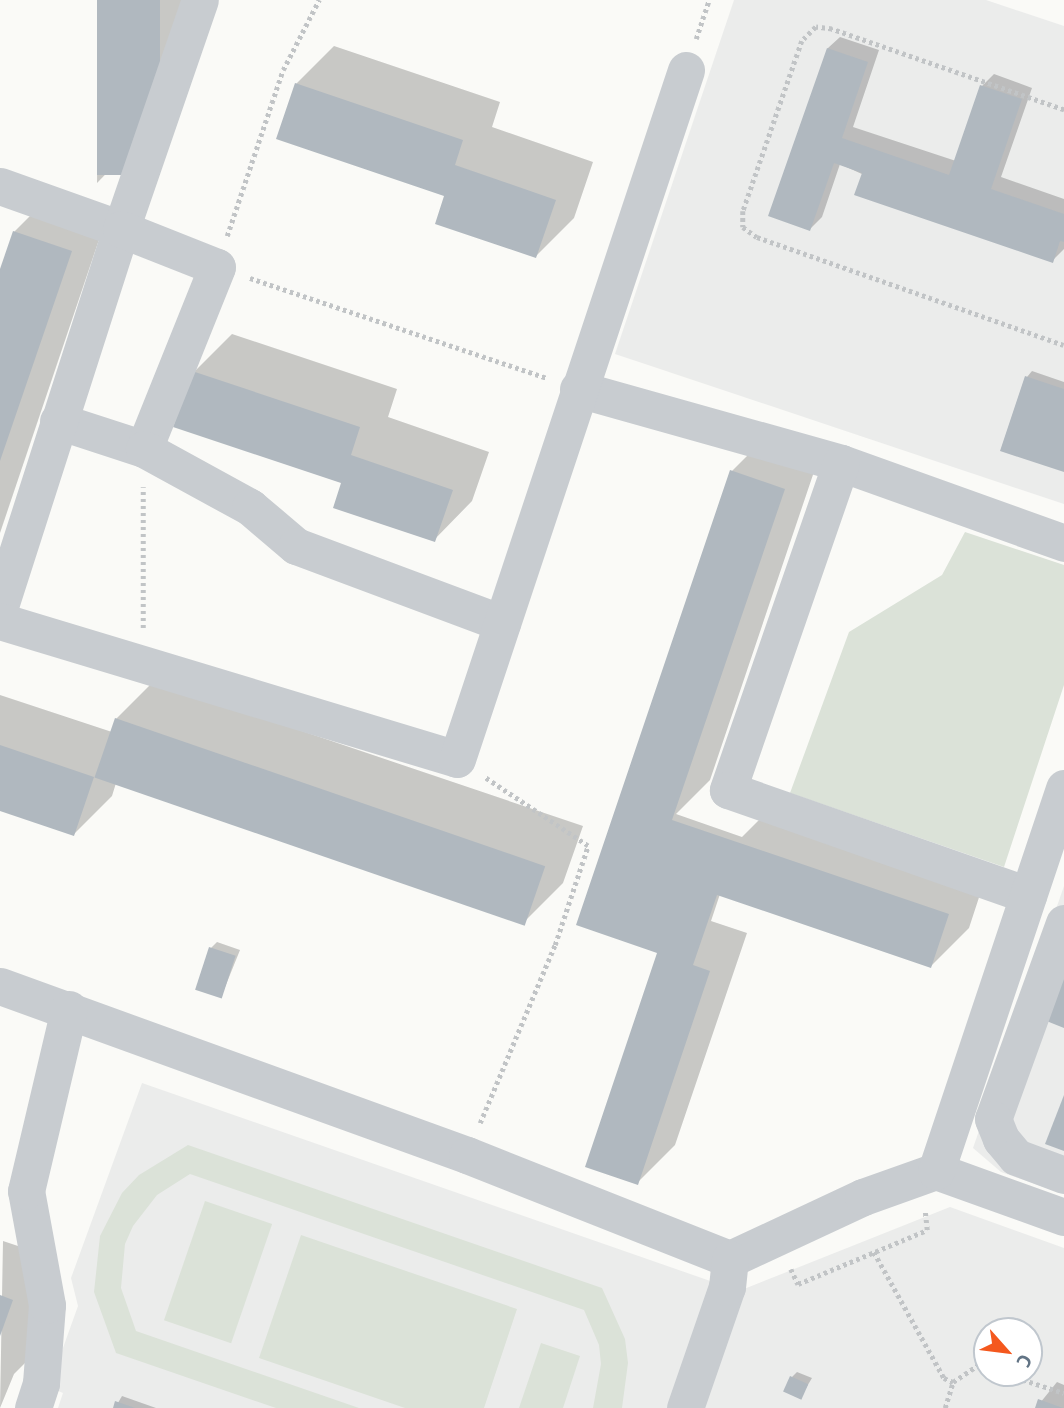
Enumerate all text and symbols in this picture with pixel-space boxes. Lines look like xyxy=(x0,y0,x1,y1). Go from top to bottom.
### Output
north arrow xyxy=(973,1317,1043,1387)
text: С xyxy=(1012,1351,1038,1371)

